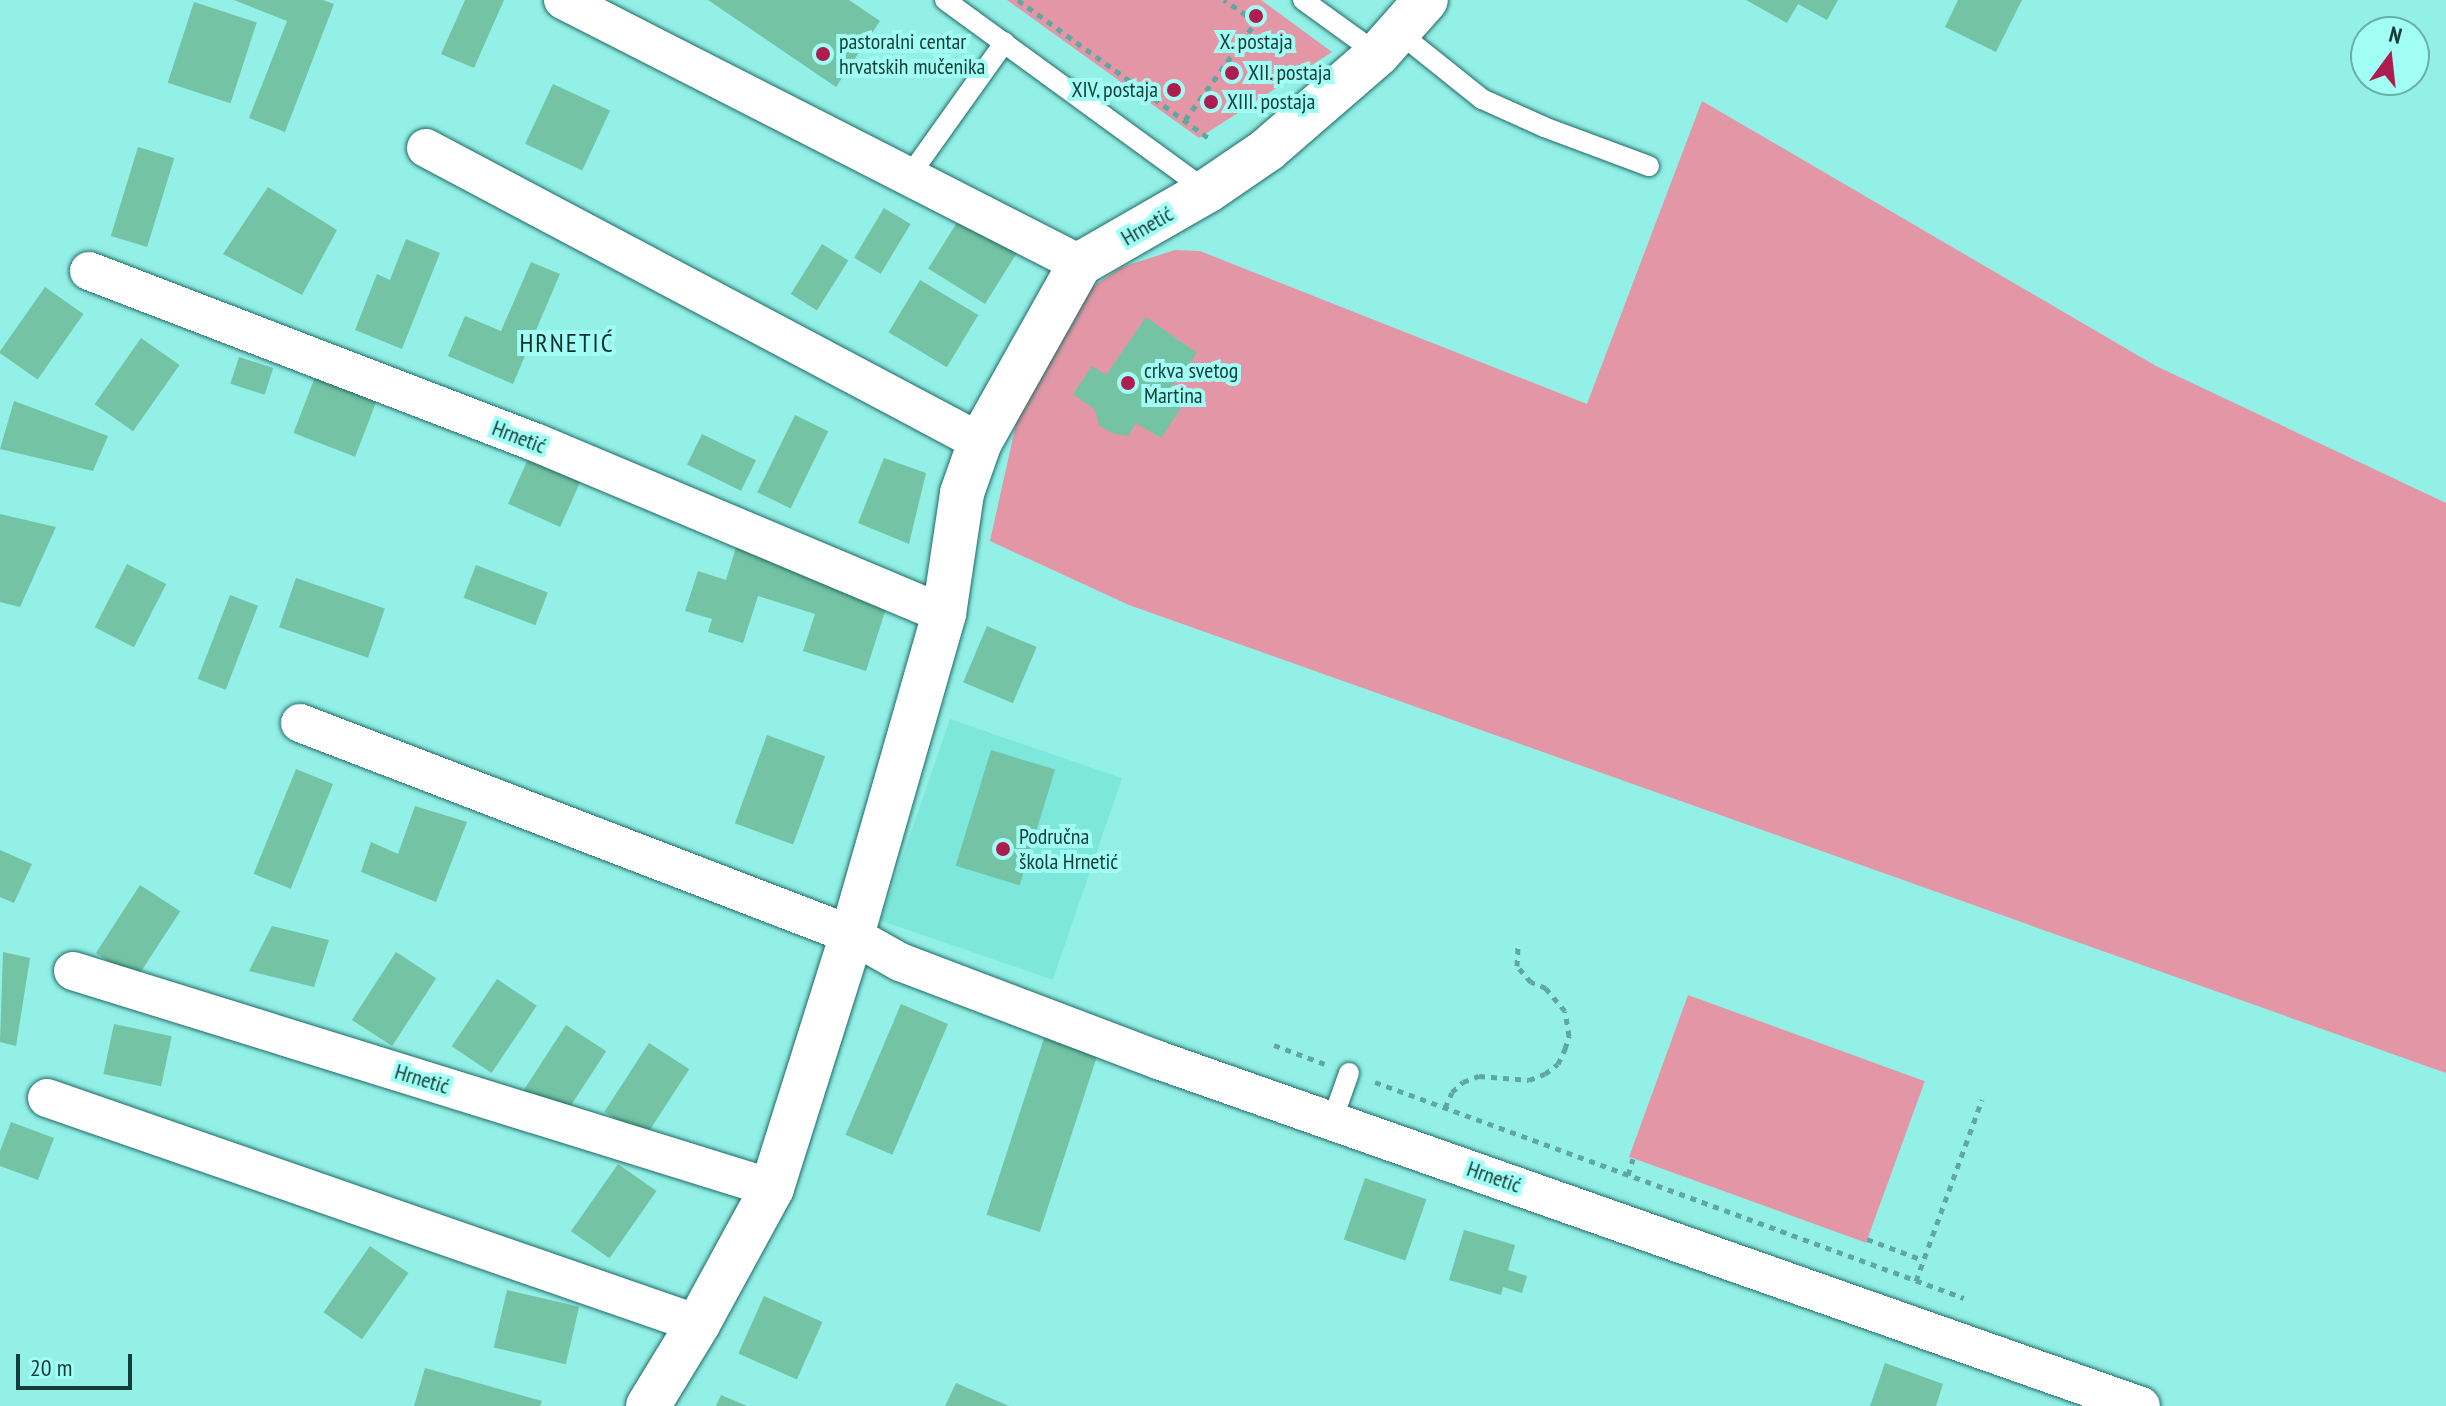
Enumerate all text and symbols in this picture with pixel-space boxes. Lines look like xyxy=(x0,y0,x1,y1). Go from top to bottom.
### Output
marker: X. postaja xyxy=(1247,7,1265,25)
north arrow xyxy=(2350,16,2430,96)
text: N xyxy=(2386,20,2405,50)
place label: pastoralni centar hrvatskih mučenika xyxy=(839,28,985,80)
place label: X. postaja xyxy=(1219,29,1293,55)
marker: pastoralni centar hrvatskih mučenika xyxy=(814,45,832,63)
place label: XII. postaja xyxy=(1248,60,1333,86)
marker: XII. postaja xyxy=(1223,64,1241,82)
place label: XIV. postaja xyxy=(1070,77,1158,103)
marker: XIV. postaja xyxy=(1165,81,1183,99)
place label: XIII. postaja xyxy=(1227,89,1317,115)
marker: XIII. postaja xyxy=(1202,93,1220,111)
street label: Hrnetić xyxy=(1116,201,1178,251)
district label: HRNETIĆ xyxy=(519,327,615,359)
place label: crkva svetog Martina xyxy=(1144,357,1238,408)
marker: crkva svetog Martina xyxy=(1119,374,1137,392)
street label: Hrnetić xyxy=(488,415,550,459)
place label: Područna škola Hrnetić xyxy=(1019,823,1118,874)
marker: Područna škola Hrnetić xyxy=(994,840,1012,858)
street label: Hrnetić xyxy=(392,1058,452,1100)
street label: Hrnetić xyxy=(1464,1156,1524,1198)
scale bar xyxy=(20,1338,136,1388)
text: 20 m xyxy=(30,1352,72,1383)

